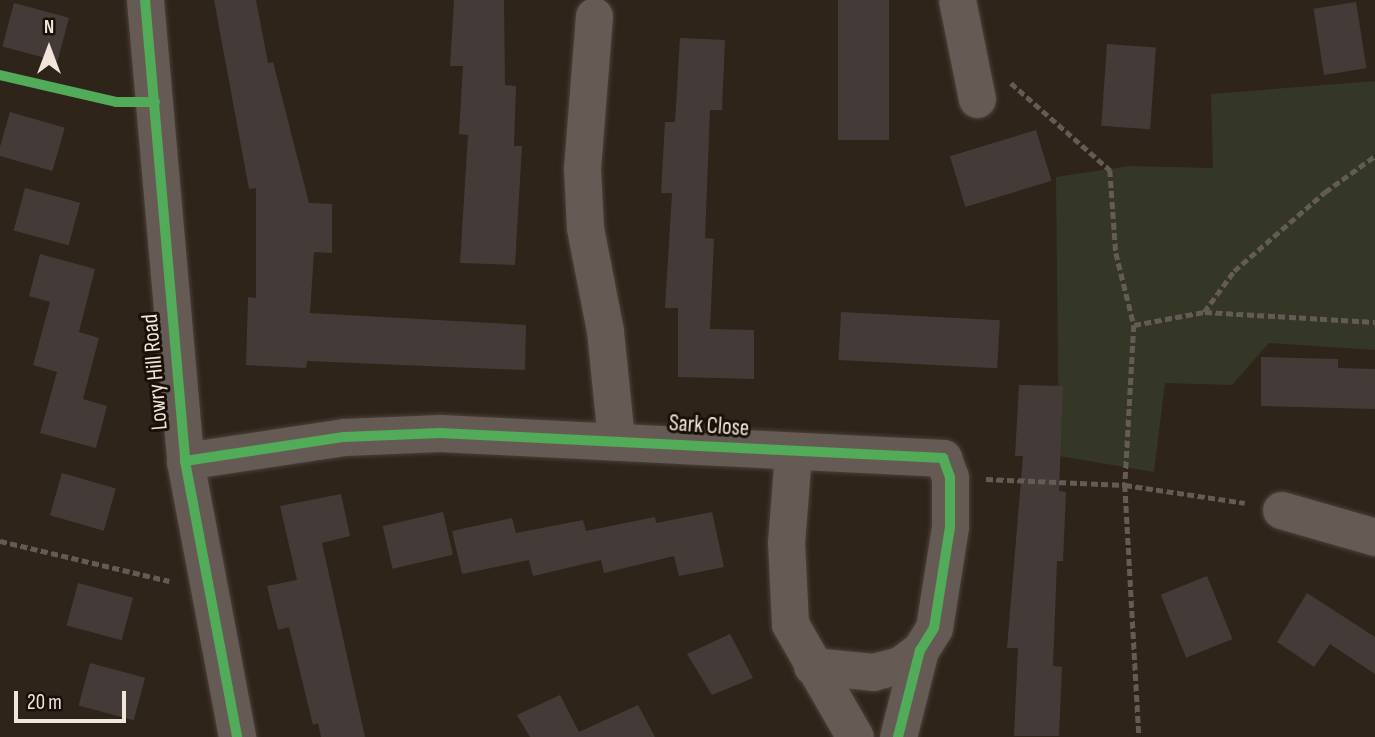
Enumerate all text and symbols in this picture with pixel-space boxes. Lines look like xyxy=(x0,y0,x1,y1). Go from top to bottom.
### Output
north arrow xyxy=(14,14,84,84)
text: N xyxy=(44,16,54,39)
street label: Lowry Hill Road xyxy=(136,313,174,431)
street label: Sark Close xyxy=(668,409,750,443)
scale bar xyxy=(18,678,130,722)
text: 20 m xyxy=(27,690,62,715)

